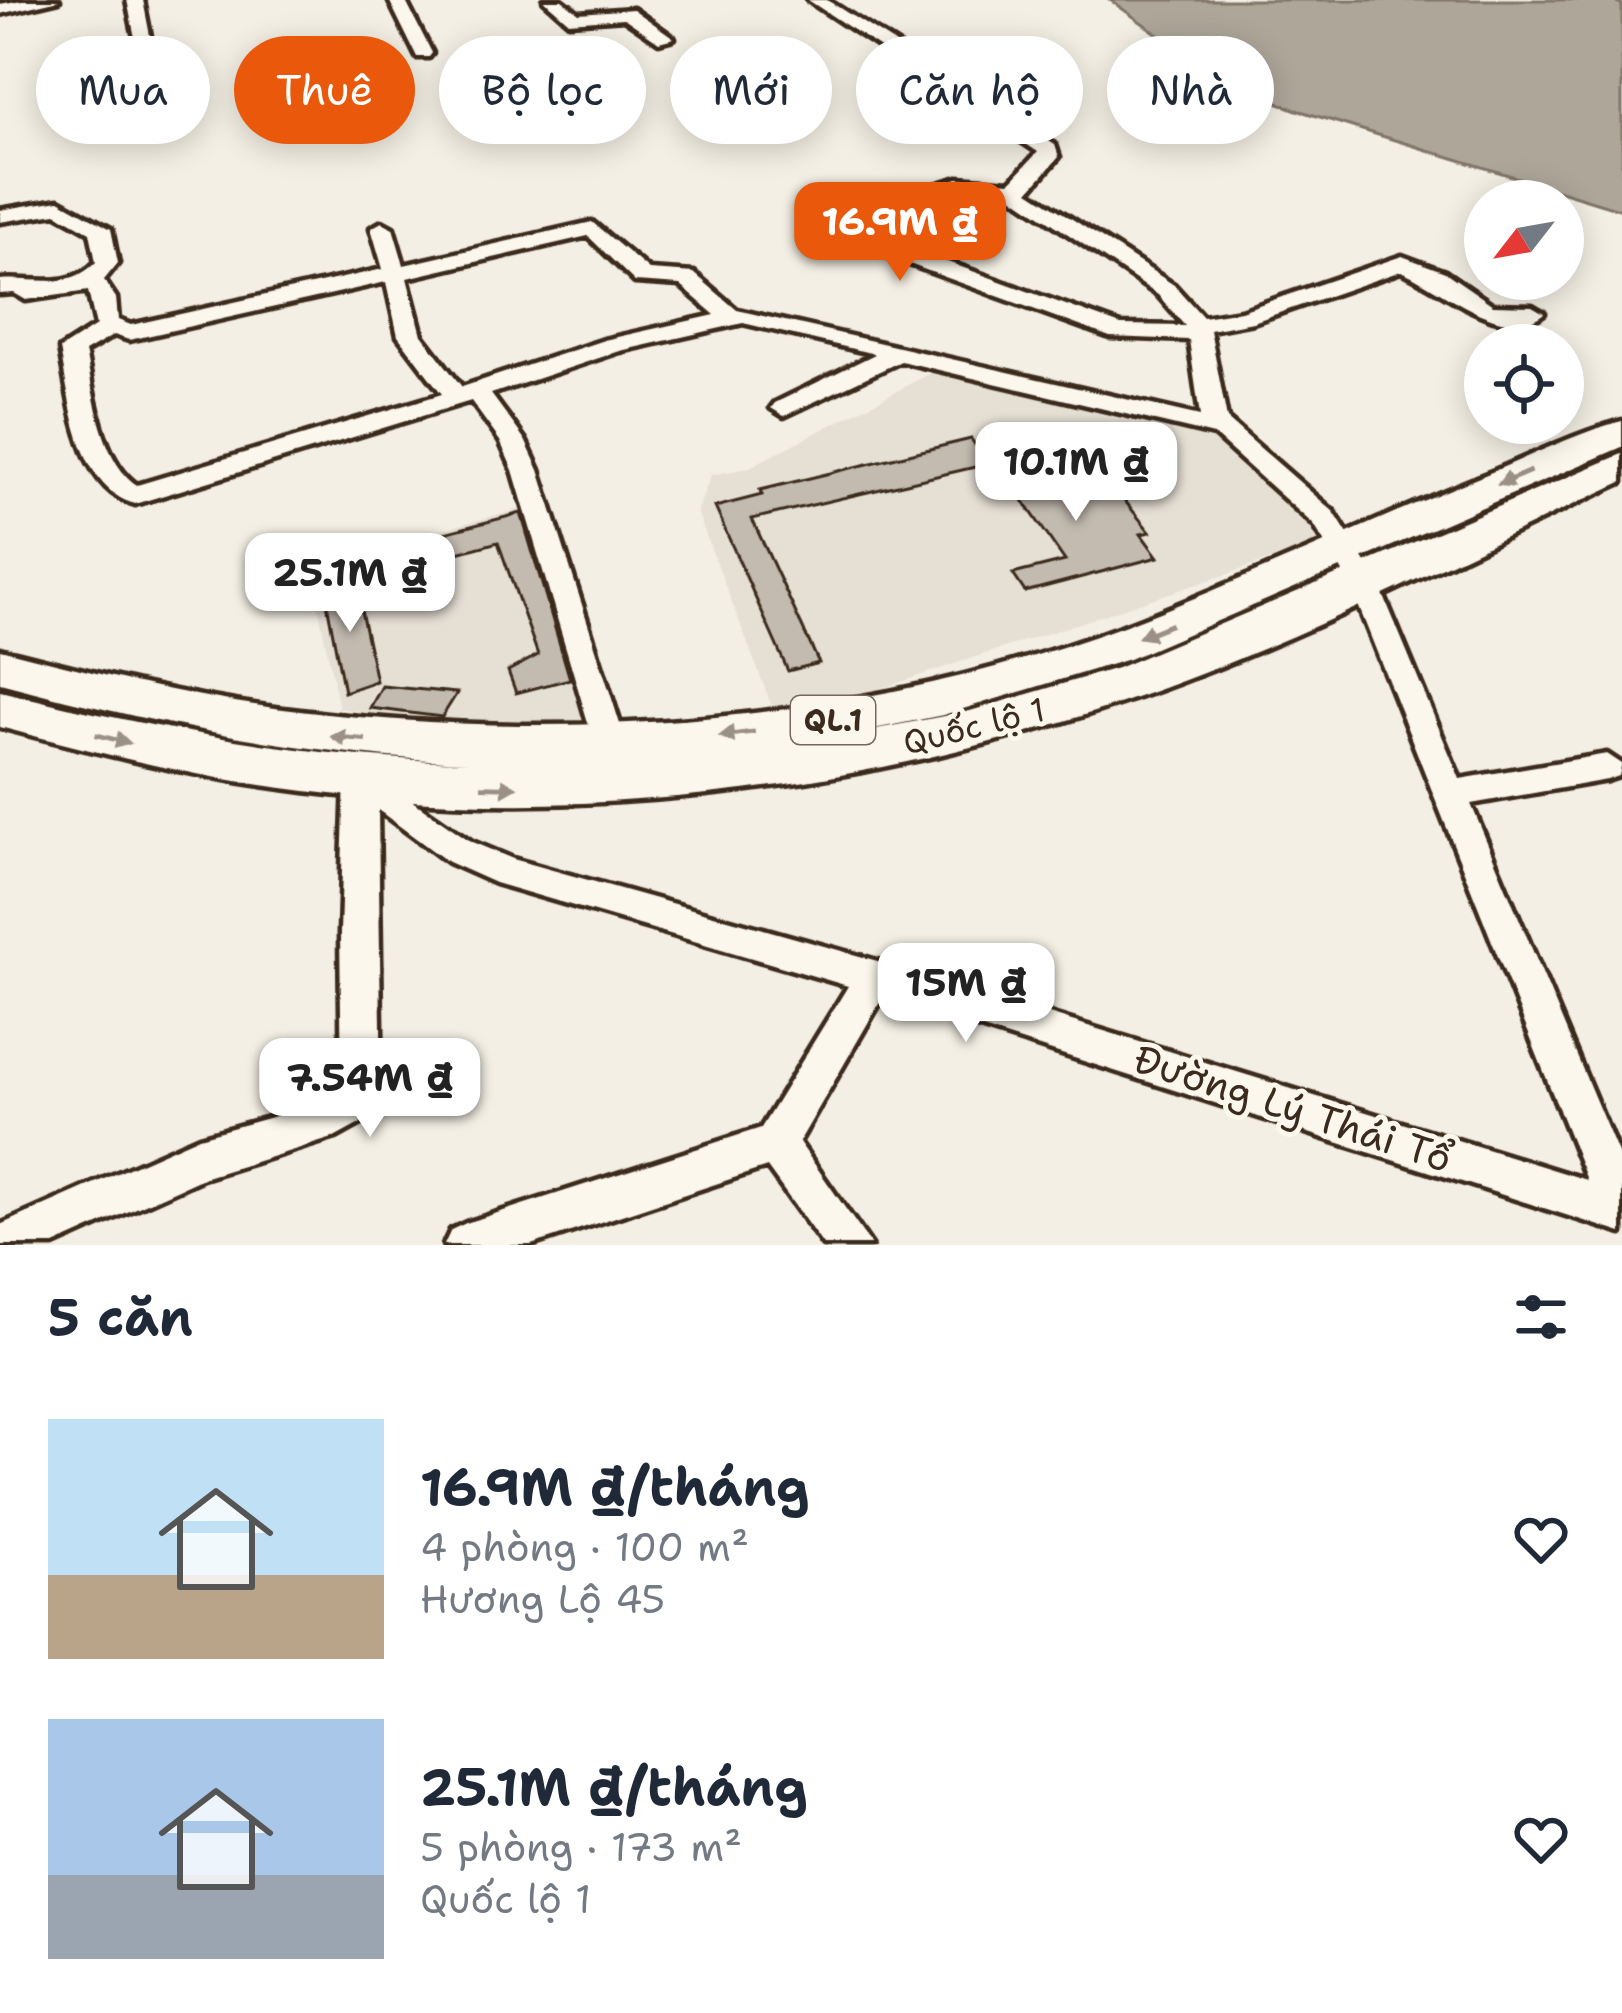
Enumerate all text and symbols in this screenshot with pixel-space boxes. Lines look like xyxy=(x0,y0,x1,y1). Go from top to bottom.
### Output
chip: Mua xyxy=(36,36,210,144)
chip: Thuê xyxy=(234,36,415,144)
chip: Bộ lọc xyxy=(439,36,646,144)
chip: Mới xyxy=(670,36,832,144)
chip: Căn hộ xyxy=(856,36,1083,144)
chip: Nhà xyxy=(1107,36,1274,144)
north arrow xyxy=(1464,180,1584,300)
map controls xyxy=(1464,180,1584,444)
pin: 16.9M ₫ xyxy=(789,182,1011,284)
text: 16.9M ₫ xyxy=(821,195,979,247)
button: locate xyxy=(1464,324,1584,444)
pin: 10.1M ₫ xyxy=(965,422,1187,524)
text: 10.1M ₫ xyxy=(1002,435,1150,487)
one-way arrow xyxy=(1496,469,1532,488)
pin: 25.1M ₫ xyxy=(239,533,461,635)
text: 25.1M ₫ xyxy=(272,546,428,598)
one-way arrow xyxy=(1137,622,1173,641)
street label: Quốc lộ 1 xyxy=(898,687,1050,765)
road number: QL.1 xyxy=(791,696,875,744)
one-way arrow xyxy=(718,725,755,744)
one-way arrow xyxy=(329,729,366,748)
one-way arrow xyxy=(95,730,132,749)
one-way arrow xyxy=(481,777,519,796)
pin: 15M ₫ xyxy=(882,943,1050,1045)
text: 15M ₫ xyxy=(905,956,1027,1008)
street label: Đường Lý Thái Tổ xyxy=(1128,1032,1459,1184)
pin: 7.54M ₫ xyxy=(259,1038,481,1140)
text: 7.54M ₫ xyxy=(286,1051,454,1103)
text: 5 căn xyxy=(48,1283,193,1351)
icon: filters xyxy=(1508,1284,1574,1350)
text: 16.9M ₫/tháng xyxy=(420,1453,809,1521)
icon: home xyxy=(144,1467,288,1611)
icon: heart xyxy=(1508,1506,1574,1572)
text: 4 phòng · 100 m² xyxy=(420,1521,749,1573)
text: Hương Lộ 45 xyxy=(420,1573,665,1625)
text: 25.1M ₫/tháng xyxy=(420,1753,808,1821)
icon: home xyxy=(144,1767,288,1911)
icon: heart xyxy=(1508,1806,1574,1872)
text: 5 phòng · 173 m² xyxy=(420,1821,742,1873)
text: Quốc lộ 1 xyxy=(420,1873,591,1925)

